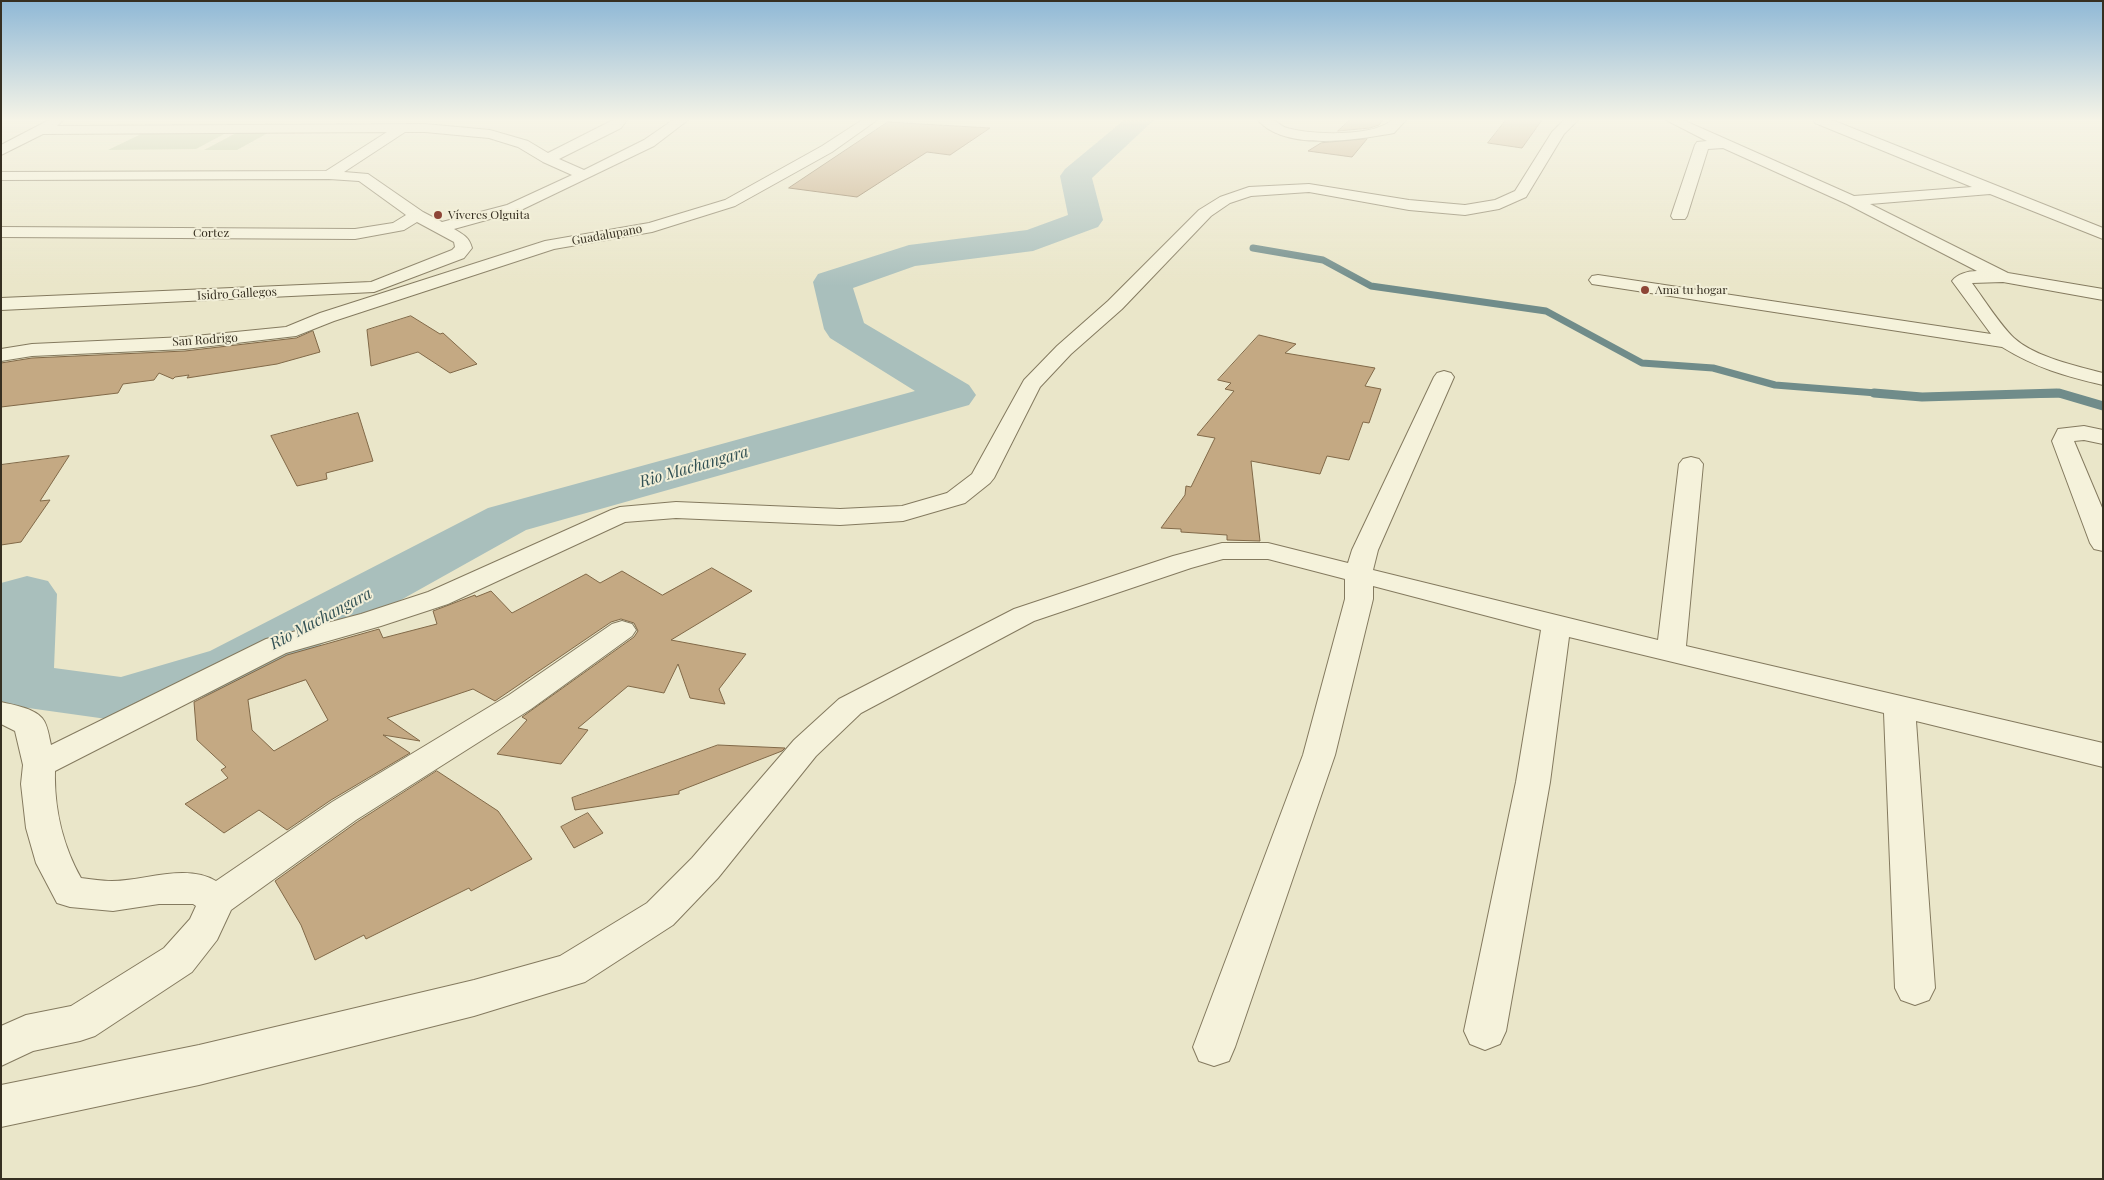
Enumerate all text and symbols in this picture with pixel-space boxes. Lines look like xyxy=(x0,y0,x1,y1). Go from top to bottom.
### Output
place label: Víveres Olguita xyxy=(448,208,530,222)
marker: Víveres Olguita xyxy=(432,209,444,221)
street label: Guadalupano xyxy=(571,222,643,248)
street label: Cortez xyxy=(193,226,229,240)
place label: Ama tu hogar xyxy=(1655,283,1728,297)
marker: Ama tu hogar xyxy=(1639,284,1651,296)
street label: Isidro Gallegos xyxy=(197,285,277,303)
street label: San Rodrigo xyxy=(172,331,238,349)
water label: Rio Machangara xyxy=(637,442,751,492)
water label: Rio Machangara xyxy=(267,584,375,654)

